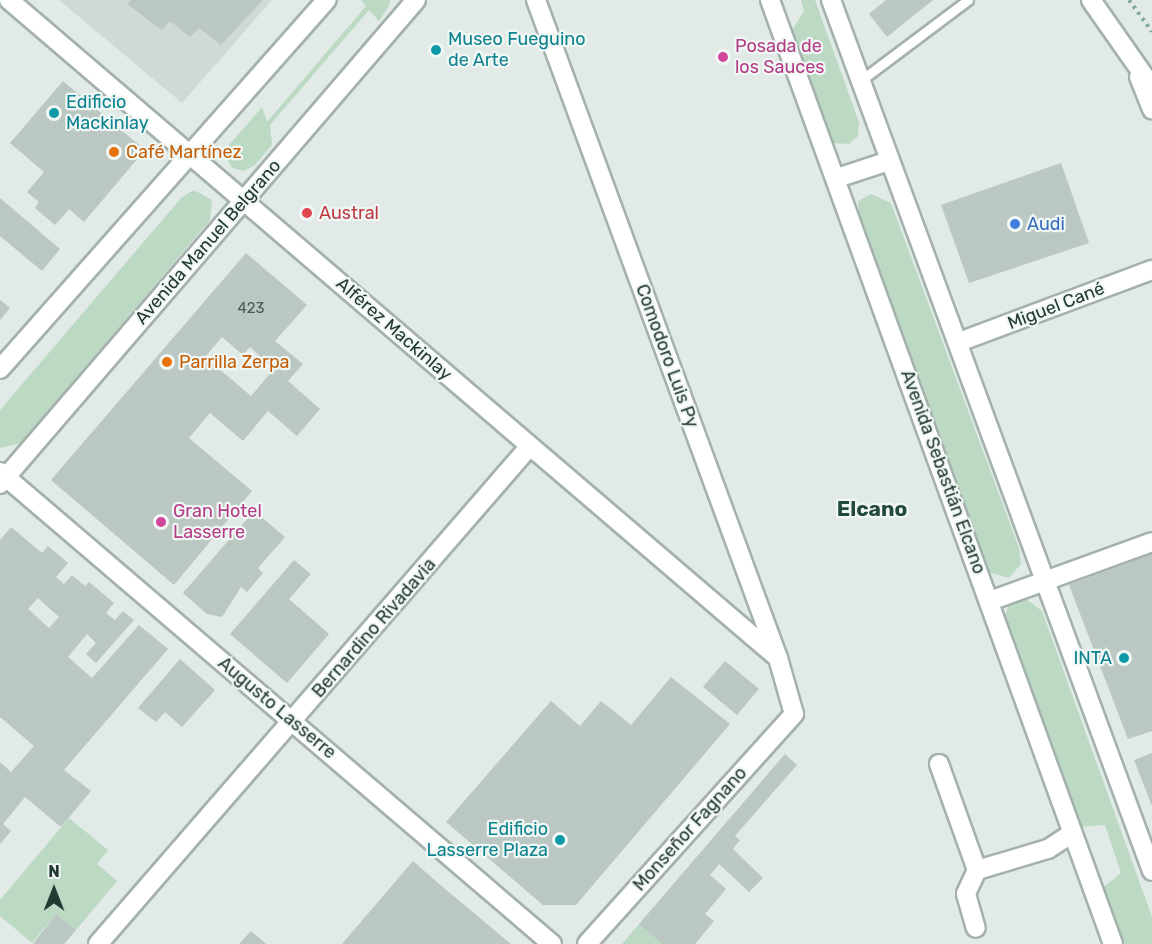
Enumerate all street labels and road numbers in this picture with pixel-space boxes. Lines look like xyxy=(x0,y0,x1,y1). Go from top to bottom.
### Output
street label: Avenida Manuel Belgrano xyxy=(130,155,286,329)
street label: Alférez Mackinlay xyxy=(332,273,456,385)
street label: Miguel Cané xyxy=(1005,278,1107,334)
street label: Comodoro Luis Py xyxy=(631,281,703,431)
street label: Avenida Sebastián Elcano xyxy=(896,367,990,577)
street label: Bernardino Rivadavia xyxy=(308,554,440,702)
street label: Augusto Lasserre xyxy=(214,652,340,764)
street label: Monseñor Fagnano xyxy=(628,762,752,896)

